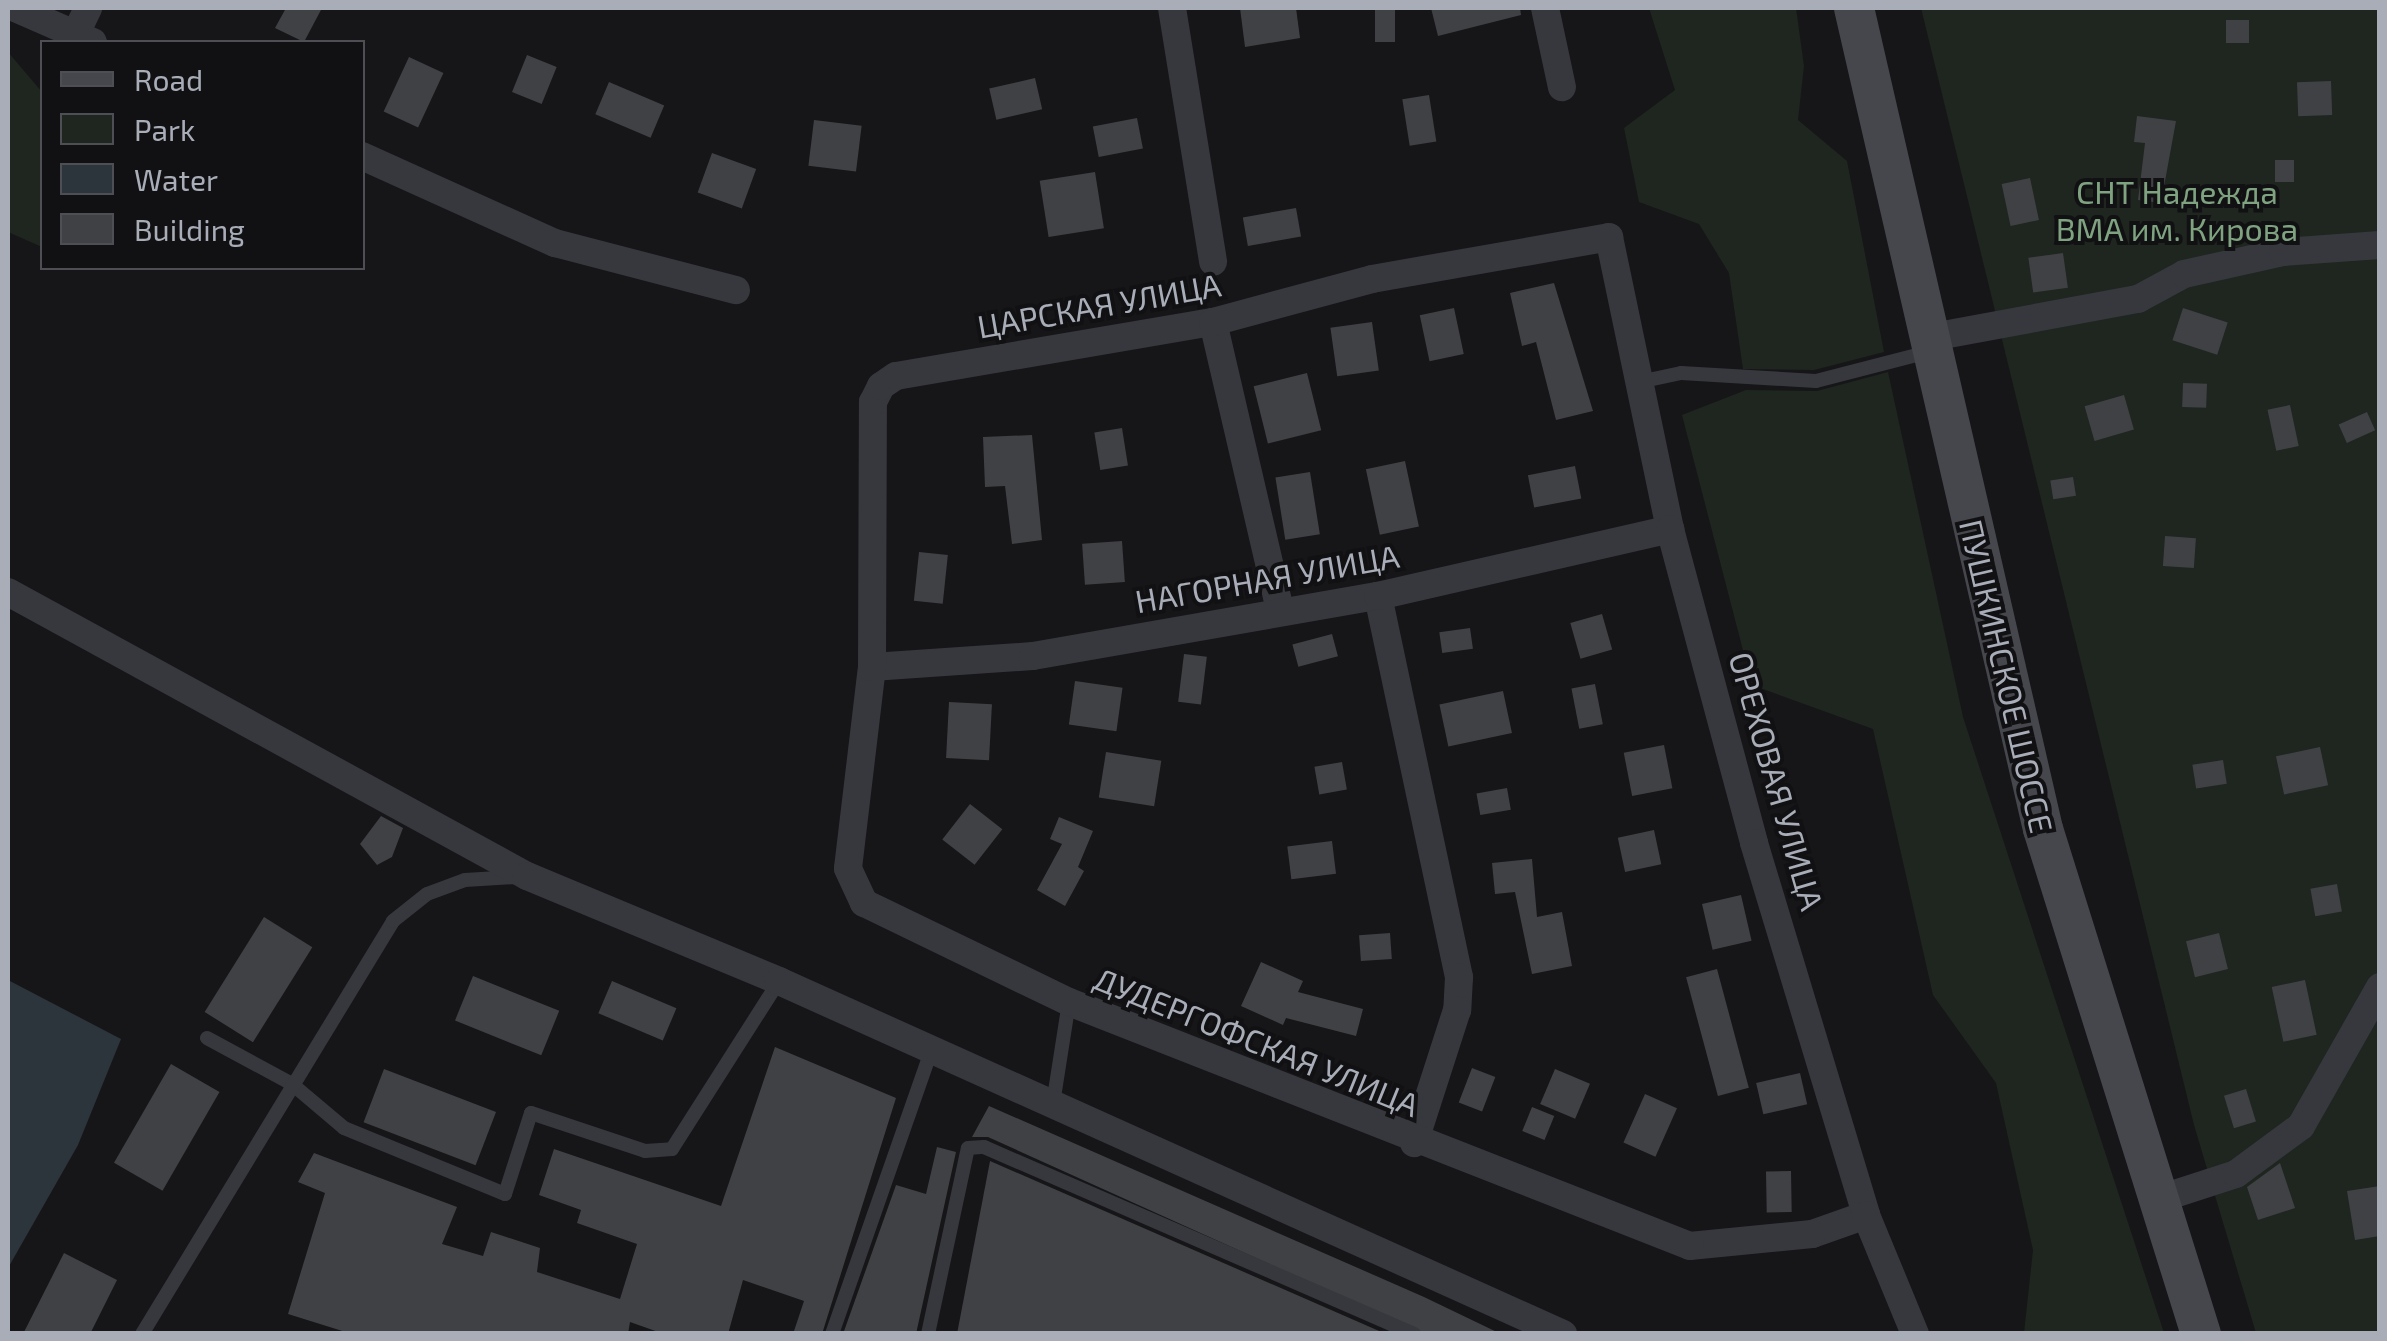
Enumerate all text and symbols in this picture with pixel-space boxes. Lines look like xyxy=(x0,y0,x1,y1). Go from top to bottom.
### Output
legend xyxy=(40,40,365,270)
text: Road xyxy=(134,61,203,97)
text: Park xyxy=(134,111,195,147)
text: Water xyxy=(134,161,218,197)
park label: СНТ Надежда ВМА им. Кирова xyxy=(2056,173,2298,248)
text: Building xyxy=(134,211,245,247)
street label: ЦАРСКАЯ УЛИЦА xyxy=(974,265,1224,345)
street label: ПУШКИНСКОЕ ШОССЕ xyxy=(1952,516,2062,836)
street label: НАГОРНАЯ УЛИЦА xyxy=(1132,536,1402,620)
street label: ОРЕХОВАЯ УЛИЦА xyxy=(1722,648,1832,914)
street label: ДУДЕРГОФСКАЯ УЛИЦА xyxy=(1089,958,1425,1124)

